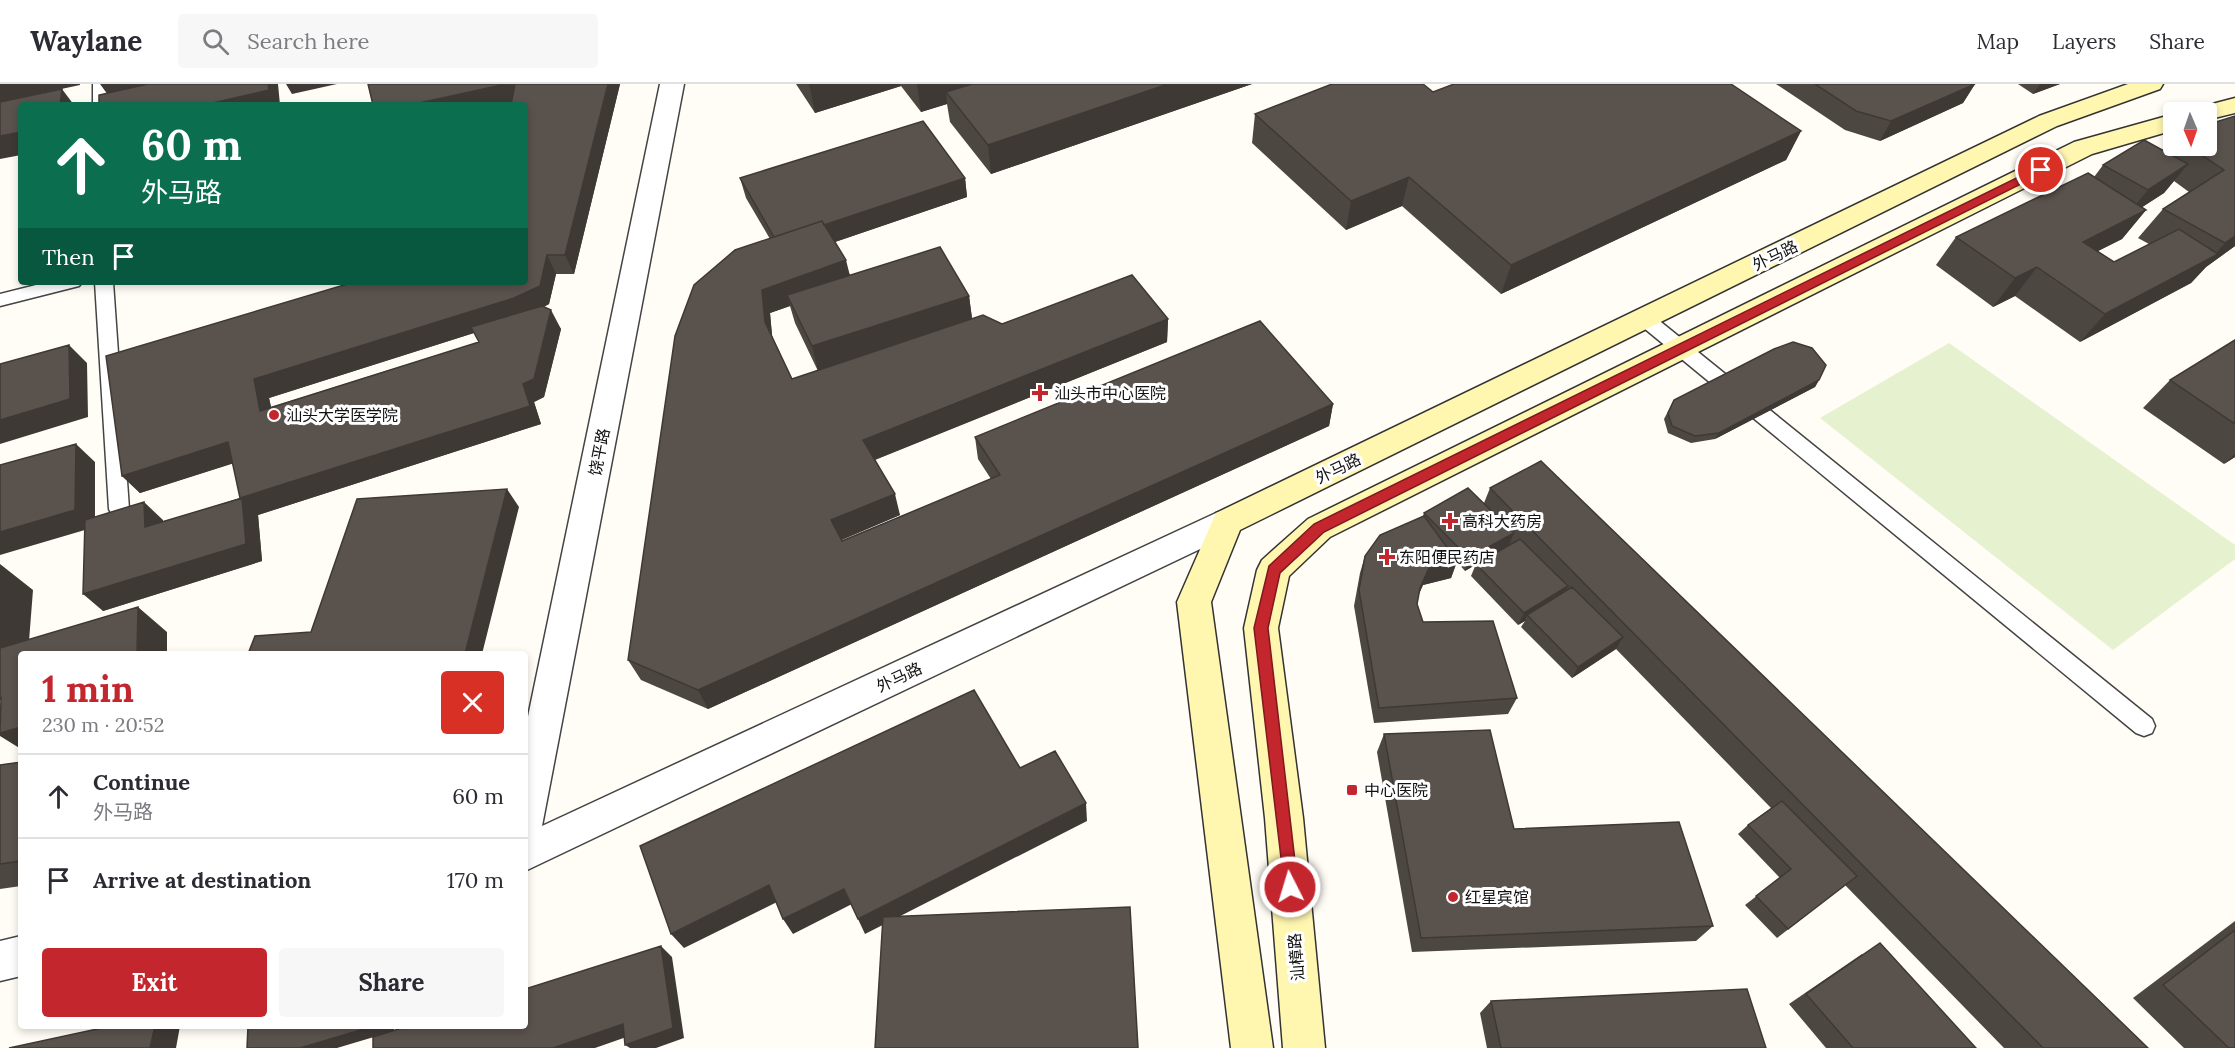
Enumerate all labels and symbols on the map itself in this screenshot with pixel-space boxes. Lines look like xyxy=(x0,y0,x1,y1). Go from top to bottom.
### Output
north arrow xyxy=(2163,102,2217,156)
pin xyxy=(2015,144,2066,195)
street label: 外马路 xyxy=(1749,235,1801,275)
place label: 汕头市中心医院 xyxy=(1054,383,1166,403)
marker: 汕头市中心医院 xyxy=(1031,384,1049,402)
place label: 汕头大学医学院 xyxy=(286,405,398,425)
marker: 汕头大学医学院 xyxy=(267,408,281,422)
street label: 饶平路 xyxy=(585,427,613,477)
street label: 外马路 xyxy=(1312,448,1364,488)
place label: 高科大药房 xyxy=(1462,511,1542,531)
marker: 高科大药房 xyxy=(1443,514,1457,528)
place label: 东阳便民药店 xyxy=(1399,547,1495,567)
marker: 东阳便民药店 xyxy=(1380,550,1394,564)
street label: 外马路 xyxy=(873,658,925,696)
place label: 中心医院 xyxy=(1364,780,1428,800)
marker: 中心医院 xyxy=(1345,783,1359,797)
position arrow xyxy=(1258,855,1322,919)
place label: 红星宾馆 xyxy=(1465,887,1529,907)
marker: 红星宾馆 xyxy=(1446,890,1460,904)
street label: 汕樟路 xyxy=(1284,932,1308,982)

